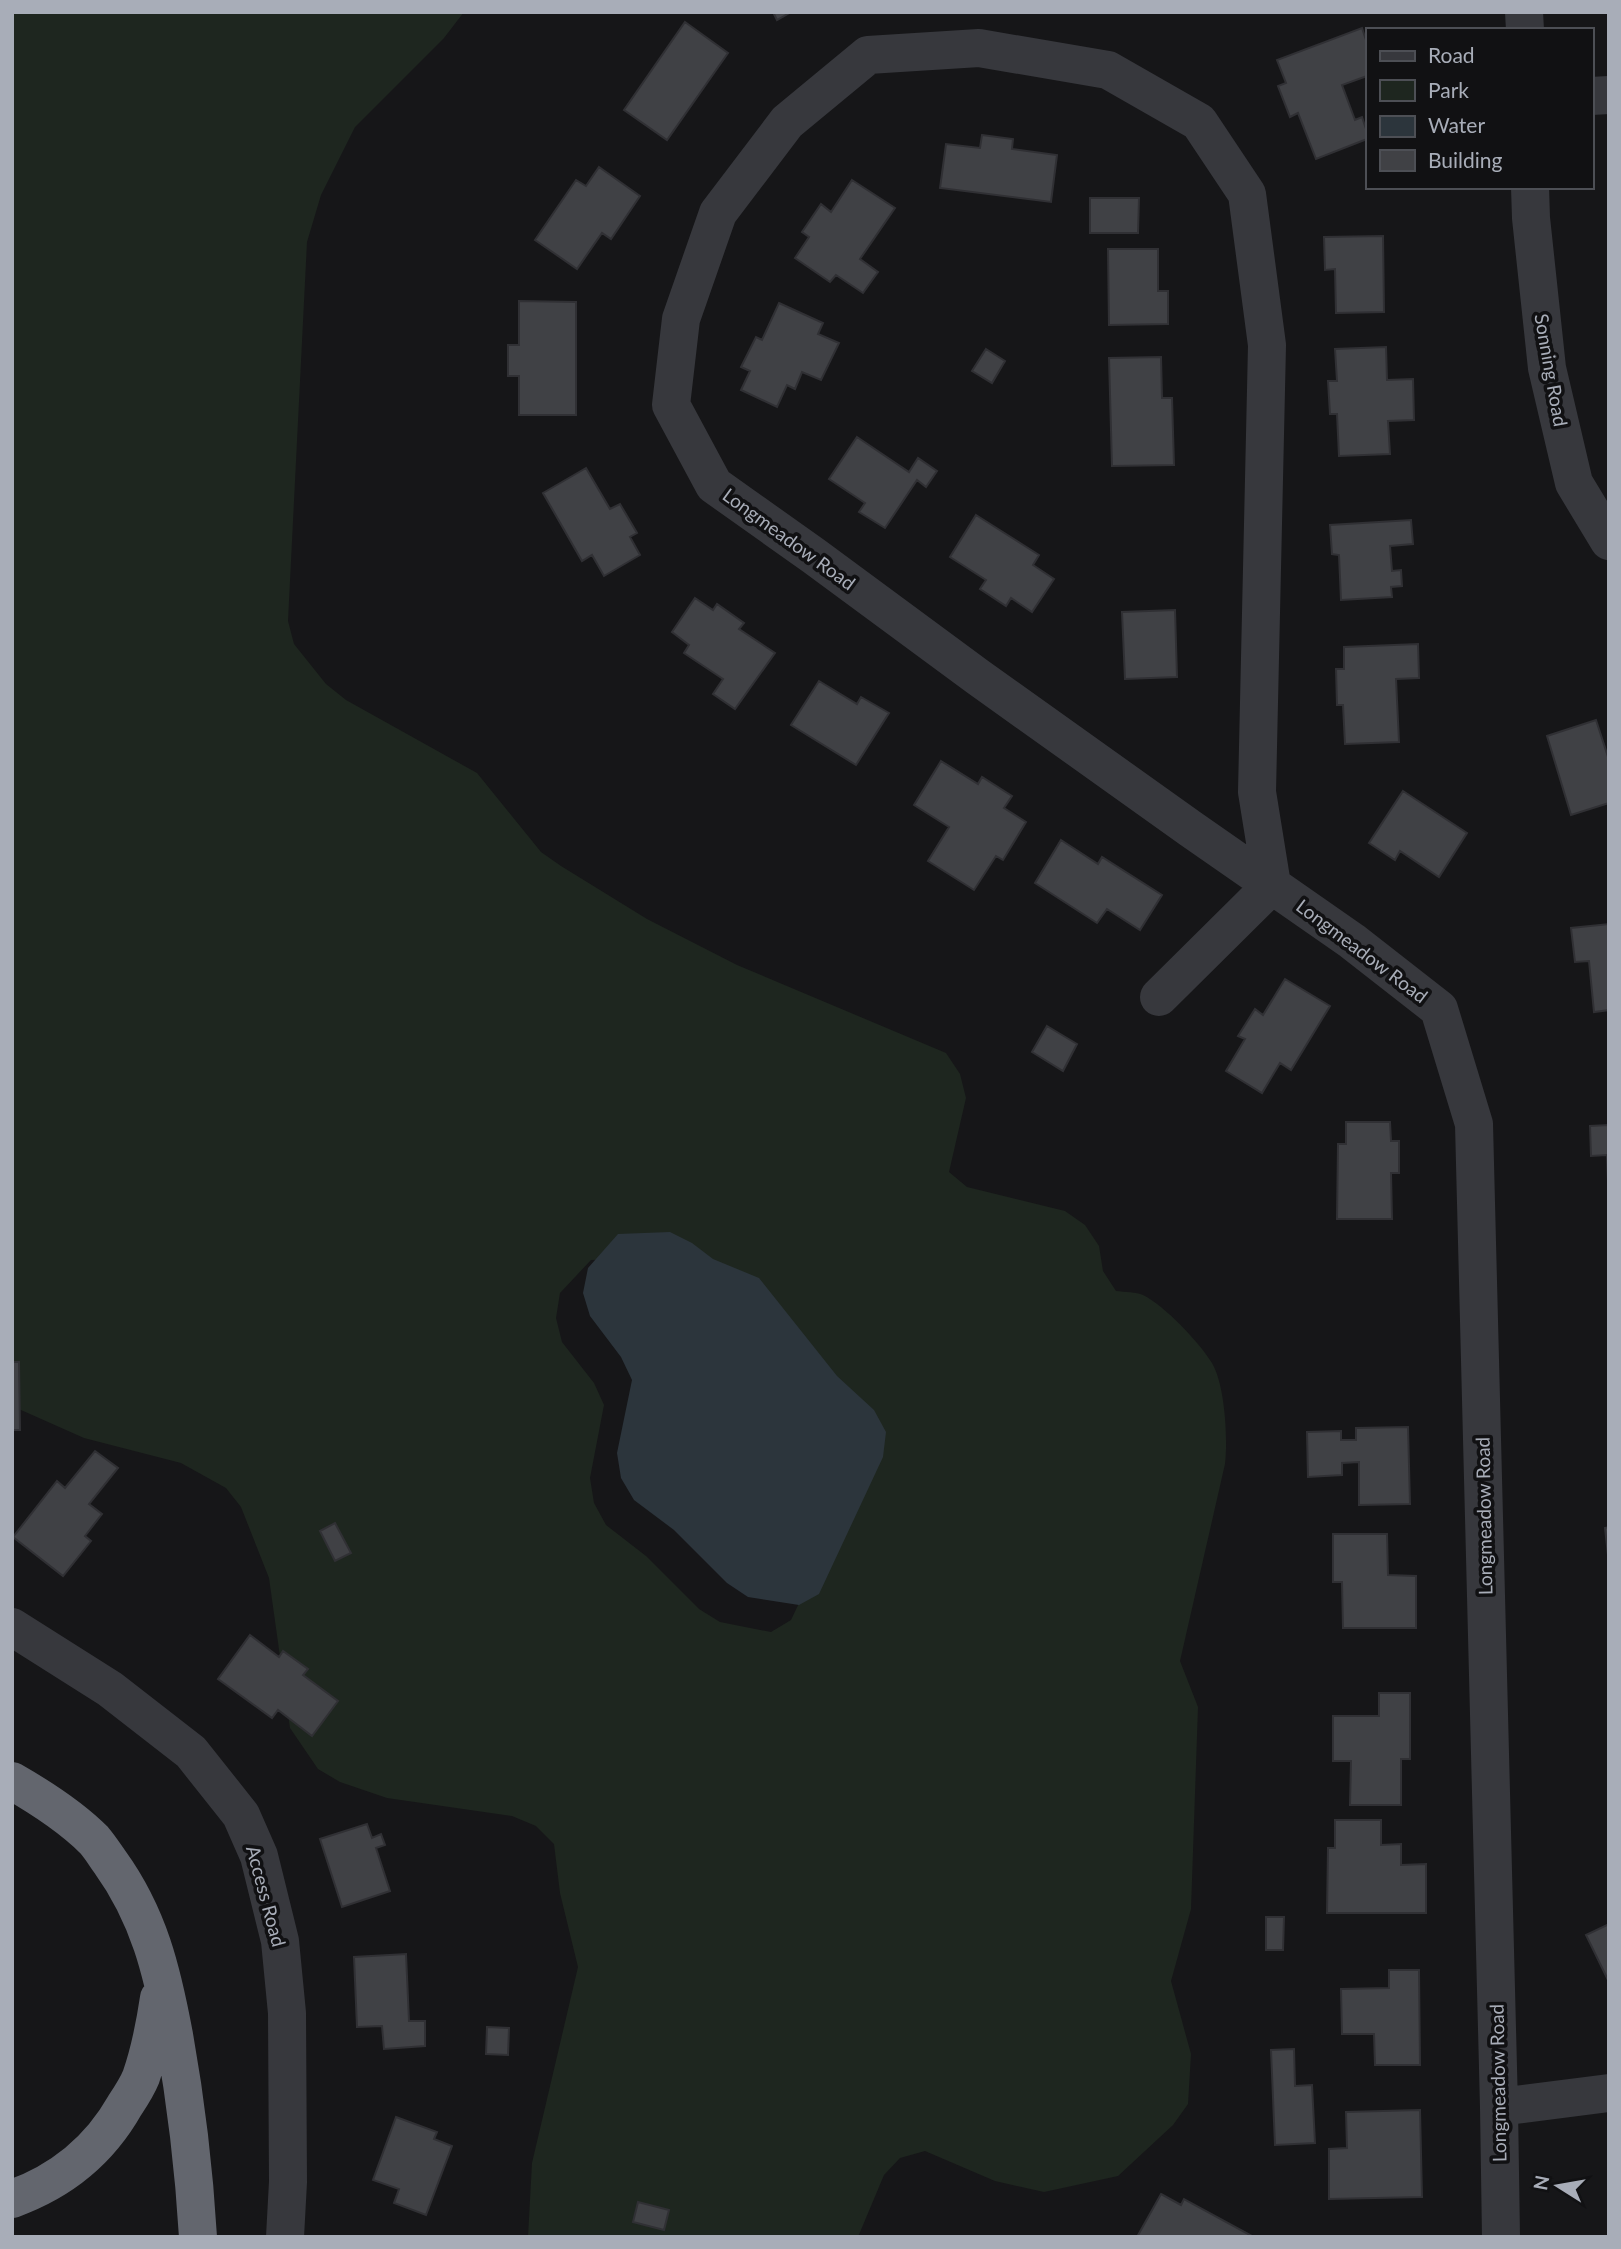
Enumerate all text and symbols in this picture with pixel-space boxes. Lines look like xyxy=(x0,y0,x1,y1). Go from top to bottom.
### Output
legend xyxy=(1366,28,1593,189)
text: Road xyxy=(1428,42,1475,67)
text: Park xyxy=(1428,77,1469,102)
text: Water xyxy=(1428,112,1485,137)
text: Building xyxy=(1428,147,1503,172)
street label: Sonning Road xyxy=(1530,312,1573,428)
street label: Longmeadow Road xyxy=(719,483,860,594)
street label: Longmeadow Road xyxy=(1292,894,1432,1007)
street label: Longmeadow Road xyxy=(1471,1437,1496,1595)
street label: Access Road xyxy=(242,1843,291,1949)
street label: Longmeadow Road xyxy=(1485,2004,1510,2162)
north arrow xyxy=(1523,2151,1593,2221)
text: N xyxy=(1528,2173,1554,2192)

